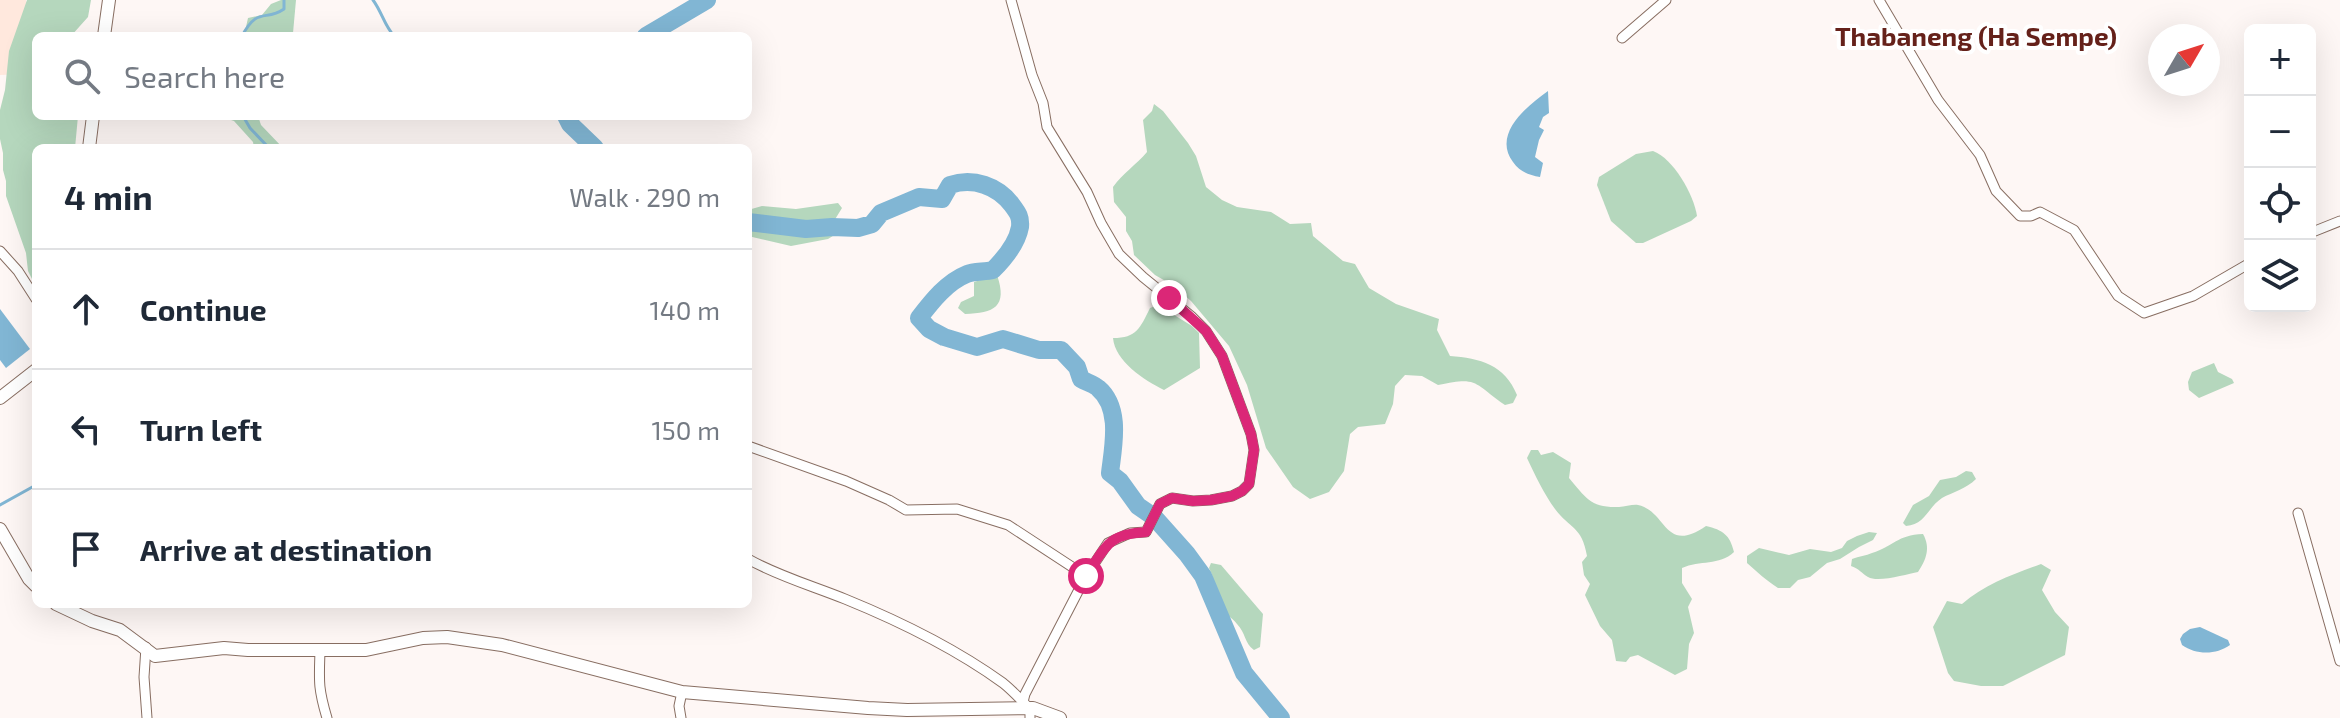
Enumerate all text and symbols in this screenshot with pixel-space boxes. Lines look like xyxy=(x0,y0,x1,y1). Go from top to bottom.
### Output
district label: Thabaneng (Ha Sempe) xyxy=(1835,20,2117,51)
north arrow xyxy=(2148,24,2220,96)
map controls xyxy=(2244,24,2316,312)
button: + xyxy=(2244,24,2316,96)
search box xyxy=(32,32,752,120)
icon: search xyxy=(60,54,104,98)
text: Search here xyxy=(124,58,285,94)
button: − xyxy=(2244,96,2316,168)
button: locate xyxy=(2244,168,2316,240)
text: 4 min xyxy=(64,176,153,217)
text: Walk · 290 m xyxy=(569,181,720,212)
button: layers xyxy=(2244,240,2316,312)
route end xyxy=(1151,280,1187,316)
icon: ahead xyxy=(64,287,108,331)
text: Continue xyxy=(140,291,267,327)
text: 140 m xyxy=(649,294,720,325)
icon: left xyxy=(64,407,108,451)
text: Turn left xyxy=(140,411,262,447)
text: 150 m xyxy=(651,414,720,445)
icon: arrive xyxy=(64,527,108,571)
text: Arrive at destination xyxy=(140,531,432,567)
route start xyxy=(1068,558,1104,594)

